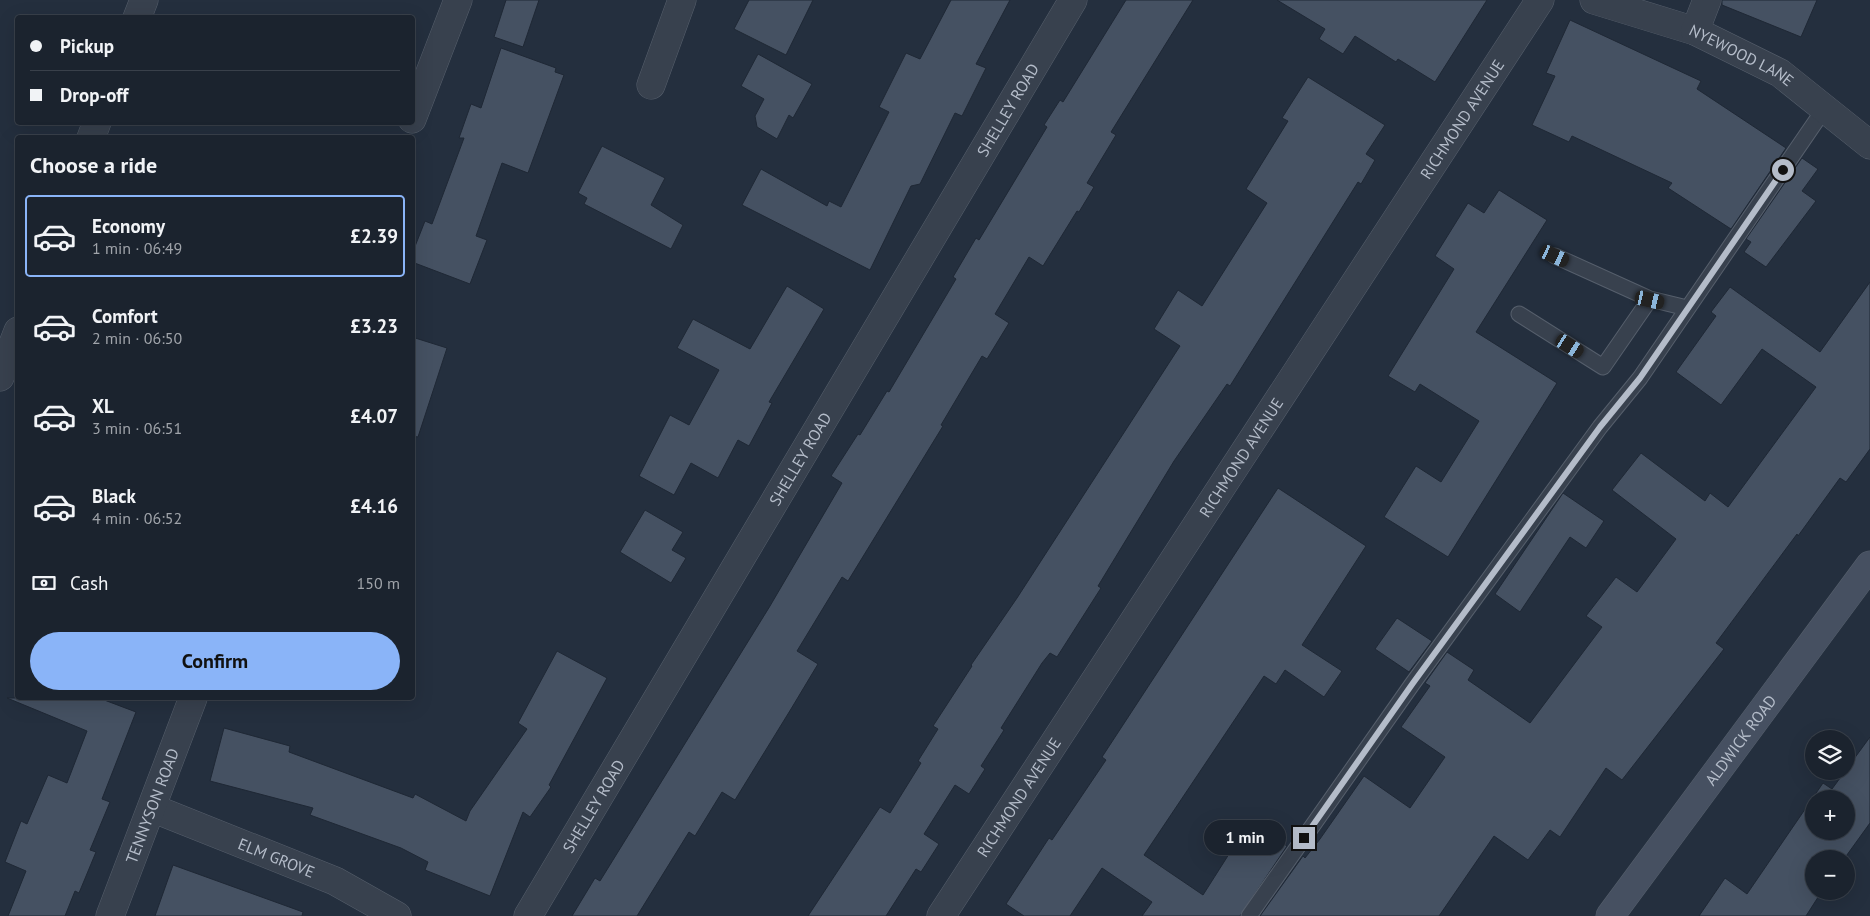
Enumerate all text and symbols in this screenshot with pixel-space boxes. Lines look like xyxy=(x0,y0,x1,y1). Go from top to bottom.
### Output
street label: NYEWOOD LANE xyxy=(1686,20,1798,90)
text: Pickup xyxy=(60,34,114,58)
street label: RICHMOND AVENUE xyxy=(1416,56,1508,183)
street label: SHELLEY ROAD xyxy=(972,60,1043,160)
text: Drop-off xyxy=(60,83,128,107)
text: Choose a ride xyxy=(30,151,157,179)
route start xyxy=(1772,159,1794,181)
icon: car xyxy=(32,214,77,259)
text: Economy xyxy=(92,214,165,238)
text: £2.39 xyxy=(350,224,398,248)
text: 1 min · 06:49 xyxy=(92,238,182,258)
car xyxy=(1538,243,1571,269)
car xyxy=(1633,289,1666,311)
icon: car xyxy=(32,304,77,349)
text: Comfort xyxy=(92,304,158,328)
text: £3.23 xyxy=(350,314,398,338)
text: 2 min · 06:50 xyxy=(92,328,182,348)
car xyxy=(1553,332,1586,360)
icon: car xyxy=(32,394,77,439)
text: XL xyxy=(92,394,114,418)
street label: RICHMOND AVENUE xyxy=(1195,394,1287,521)
text: £4.07 xyxy=(350,404,398,428)
street label: SHELLEY ROAD xyxy=(765,409,835,509)
text: 3 min · 06:51 xyxy=(92,418,182,438)
icon: car xyxy=(32,484,77,529)
text: Black xyxy=(92,484,136,508)
text: £4.16 xyxy=(350,494,398,518)
text: 4 min · 06:52 xyxy=(92,508,182,528)
icon: cash xyxy=(30,569,58,597)
text: Cash xyxy=(70,571,108,595)
text: 150 m xyxy=(357,573,400,593)
button: Confirm xyxy=(30,632,400,690)
street label: ALDWICK ROAD xyxy=(1700,691,1780,789)
map controls xyxy=(1805,730,1855,900)
button: layers xyxy=(1805,730,1855,780)
street label: RICHMOND AVENUE xyxy=(972,734,1065,861)
street label: TENNYSON ROAD xyxy=(121,745,183,866)
street label: SHELLEY ROAD xyxy=(558,756,629,856)
button: + xyxy=(1805,790,1855,840)
callout: 1 min xyxy=(1204,820,1286,856)
text: 1 min xyxy=(1225,827,1265,847)
route end xyxy=(1293,827,1315,849)
street label: ELM GROVE xyxy=(235,833,318,882)
button: − xyxy=(1805,850,1855,900)

